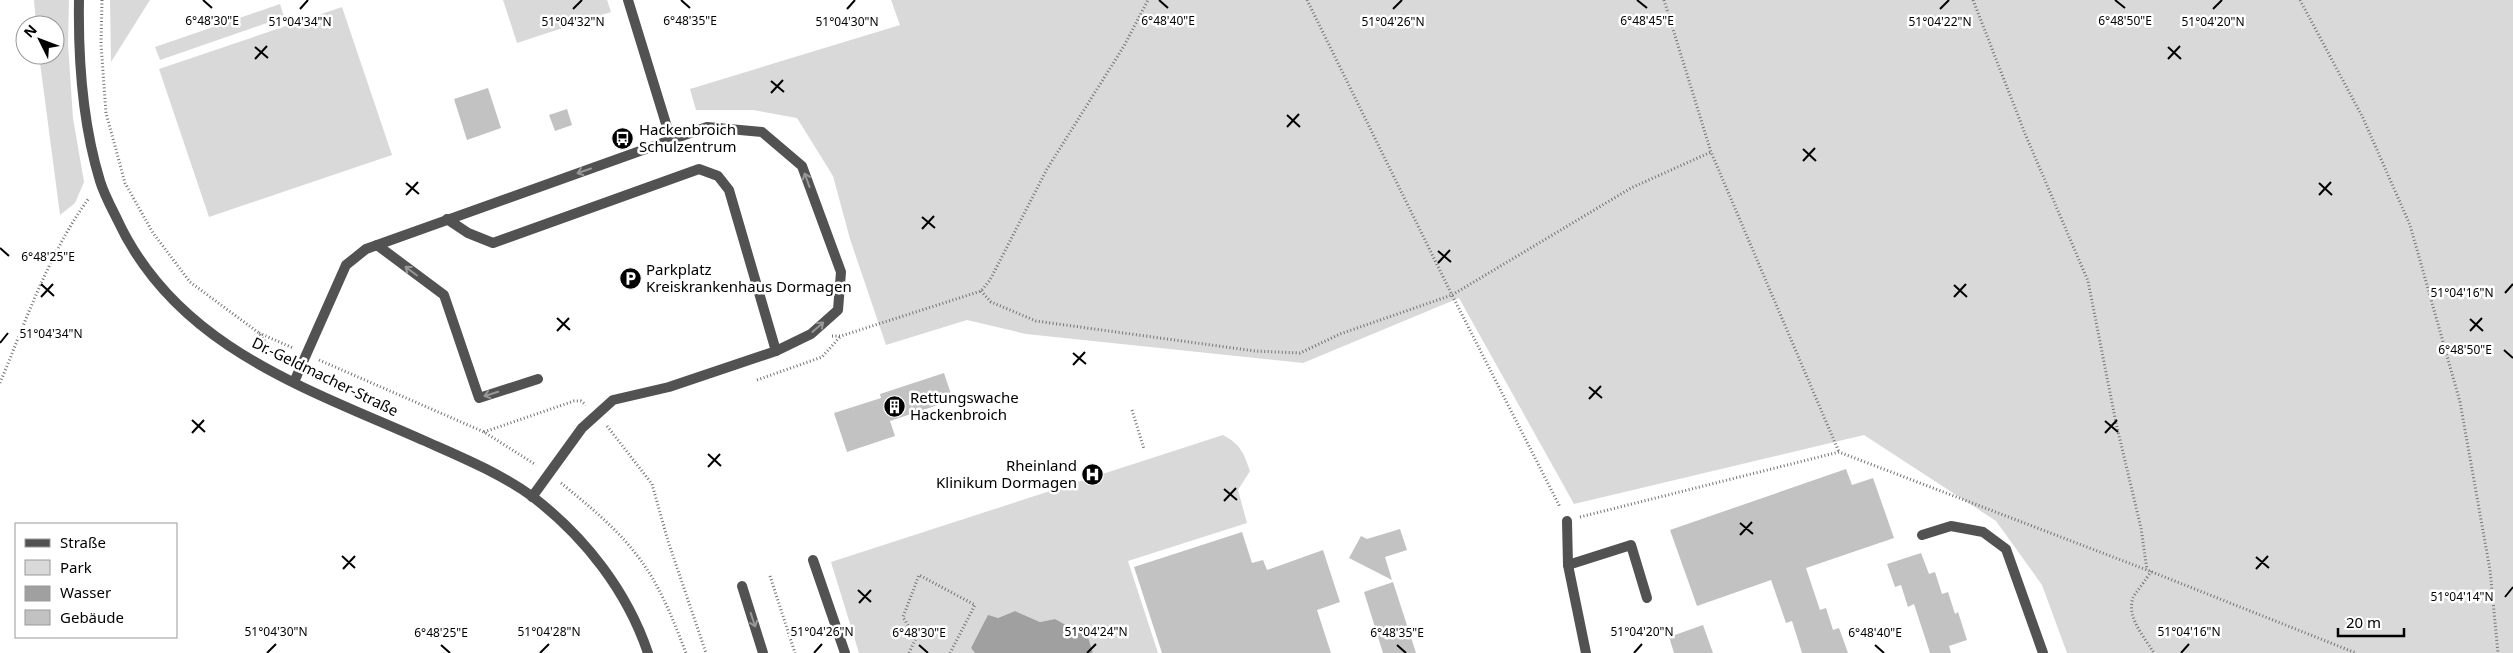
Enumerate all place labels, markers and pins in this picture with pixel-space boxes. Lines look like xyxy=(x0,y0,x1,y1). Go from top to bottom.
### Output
place label: Hackenbroich Schulzentrum xyxy=(639,119,737,156)
bus stop icon: Hackenbroich Schulzentrum xyxy=(611,127,635,151)
place label: Parkplatz Kreiskrankenhaus Dormagen xyxy=(646,259,852,296)
parking icon: Parkplatz Kreiskrankenhaus Dormagen xyxy=(618,267,642,291)
place label: Rettungswache Hackenbroich xyxy=(910,387,1019,424)
building icon: Rettungswache Hackenbroich xyxy=(882,395,906,419)
place label: Rheinland Klinikum Dormagen xyxy=(936,455,1077,492)
hospital icon: Rheinland Klinikum Dormagen xyxy=(1081,463,1105,487)

